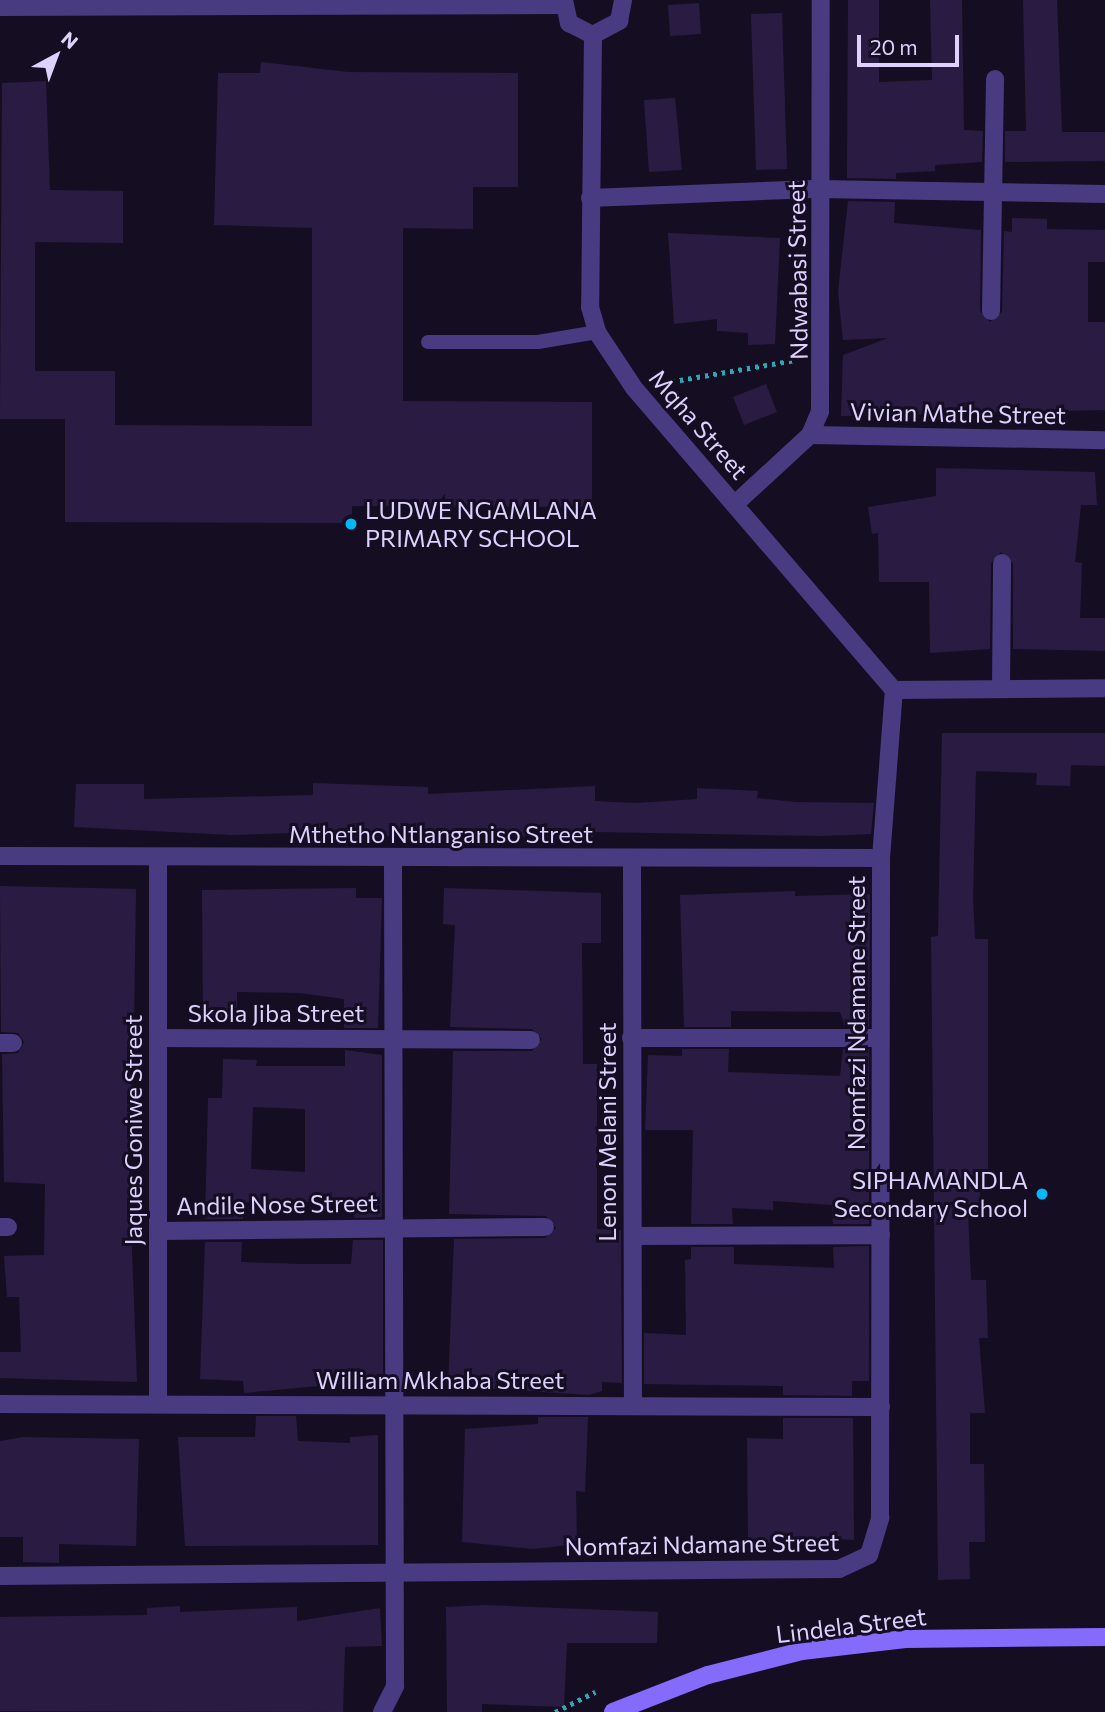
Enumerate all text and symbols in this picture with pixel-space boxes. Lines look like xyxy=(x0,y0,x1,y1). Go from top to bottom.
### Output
north arrow xyxy=(21,21,91,91)
scale bar xyxy=(860,21,962,65)
text: N xyxy=(57,26,83,53)
text: 20 m xyxy=(870,34,918,59)
street label: Ndwabasi Street xyxy=(781,180,813,360)
street label: Mqha Street xyxy=(644,363,754,485)
street label: Vivian Mathe Street xyxy=(850,397,1066,429)
place label: LUDWE NGAMLANA PRIMARY SCHOOL xyxy=(365,496,597,552)
marker: LUDWE NGAMLANA PRIMARY SCHOOL xyxy=(343,516,359,532)
street label: Mthetho Ntlanganiso Street xyxy=(289,820,593,848)
street label: Nomfazi Ndamane Street xyxy=(842,876,870,1150)
street label: Skola Jiba Street xyxy=(188,999,364,1027)
street label: Jaques Goniwe Street xyxy=(119,1015,147,1245)
street label: Lenon Melani Street xyxy=(593,1022,621,1242)
place label: SIPHAMANDLA Secondary School xyxy=(834,1166,1028,1222)
marker: SIPHAMANDLA Secondary School xyxy=(1034,1186,1050,1202)
street label: Andile Nose Street xyxy=(176,1188,378,1220)
street label: William Mkhaba Street xyxy=(316,1366,564,1394)
street label: Nomfazi Ndamane Street xyxy=(564,1527,840,1561)
street label: Lindela Street xyxy=(774,1601,928,1649)

